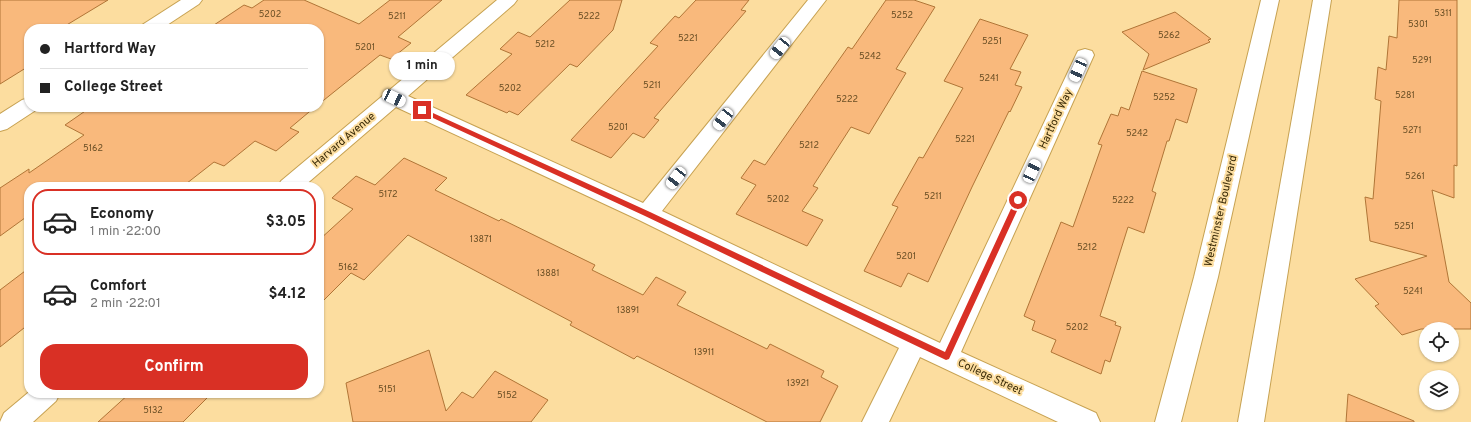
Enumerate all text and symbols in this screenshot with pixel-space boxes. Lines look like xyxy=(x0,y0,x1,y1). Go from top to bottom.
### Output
house number: 5311 xyxy=(1434,8,1452,19)
house number: 5202 xyxy=(259,9,281,20)
house number: 5252 xyxy=(891,10,913,21)
house number: 5211 xyxy=(388,11,406,22)
house number: 5222 xyxy=(578,11,600,22)
house number: 5301 xyxy=(1408,19,1428,30)
house number: 5262 xyxy=(1158,30,1180,41)
house number: 5221 xyxy=(678,33,698,44)
car xyxy=(768,35,792,61)
house number: 5251 xyxy=(982,36,1002,47)
house number: 5212 xyxy=(535,39,555,50)
text: Hartford Way xyxy=(64,40,156,59)
house number: 5201 xyxy=(355,42,375,53)
house number: 5242 xyxy=(859,51,881,62)
callout: 1 min xyxy=(389,52,455,80)
house number: 5291 xyxy=(1412,55,1432,66)
car xyxy=(1068,57,1088,83)
text: 1 min xyxy=(406,58,438,74)
house number: 5241 xyxy=(979,73,999,84)
text: College Street xyxy=(64,78,163,97)
house number: 5211 xyxy=(643,80,661,91)
house number: 5202 xyxy=(499,83,521,94)
car xyxy=(381,87,407,109)
street label: Hartford Way xyxy=(1036,87,1076,151)
house number: 5281 xyxy=(1395,90,1415,101)
house number: 5252 xyxy=(1153,92,1175,103)
house number: 5222 xyxy=(836,94,858,105)
route end xyxy=(413,101,431,119)
car xyxy=(711,106,735,132)
street label: Harvard Avenue xyxy=(310,109,378,170)
house number: 5201 xyxy=(608,122,628,133)
house number: 5271 xyxy=(1402,125,1422,136)
house number: 5242 xyxy=(1126,128,1148,139)
house number: 5221 xyxy=(955,134,975,145)
house number: 5212 xyxy=(799,140,819,151)
house number: 5162 xyxy=(83,143,103,154)
street label: Westminster Boulevard xyxy=(1201,154,1241,268)
car xyxy=(1021,158,1043,184)
car xyxy=(664,165,688,191)
house number: 5261 xyxy=(1405,171,1425,182)
house number: 5172 xyxy=(379,189,397,200)
house number: 5211 xyxy=(924,191,942,202)
route start xyxy=(1009,191,1027,209)
house number: 5202 xyxy=(767,194,789,205)
house number: 5222 xyxy=(1112,195,1134,206)
icon: car xyxy=(42,204,78,240)
text: Economy xyxy=(90,205,154,224)
text: $3.05 xyxy=(266,213,306,232)
house number: 5251 xyxy=(1394,221,1414,232)
text: 1 min · 22:00 xyxy=(90,224,161,240)
house number: 13871 xyxy=(470,234,492,245)
house number: 5212 xyxy=(1077,242,1097,253)
house number: 5201 xyxy=(896,251,916,262)
house number: 5162 xyxy=(338,262,358,273)
house number: 13881 xyxy=(536,268,560,279)
icon: car xyxy=(42,276,78,312)
text: Comfort xyxy=(90,277,147,296)
text: $4.12 xyxy=(269,285,306,304)
house number: 5241 xyxy=(1403,286,1423,297)
text: 2 min · 22:01 xyxy=(90,296,161,312)
house number: 13891 xyxy=(617,305,639,316)
house number: 5202 xyxy=(1066,322,1088,333)
map controls xyxy=(1419,322,1459,410)
button: locate xyxy=(1419,322,1459,362)
button: Confirm xyxy=(40,344,308,390)
house number: 13911 xyxy=(694,347,714,358)
street label: College Street xyxy=(955,356,1025,398)
button: layers xyxy=(1419,370,1459,410)
house number: 13921 xyxy=(787,378,809,389)
house number: 5151 xyxy=(378,384,396,395)
house number: 5152 xyxy=(497,390,517,401)
house number: 5132 xyxy=(143,405,163,416)

